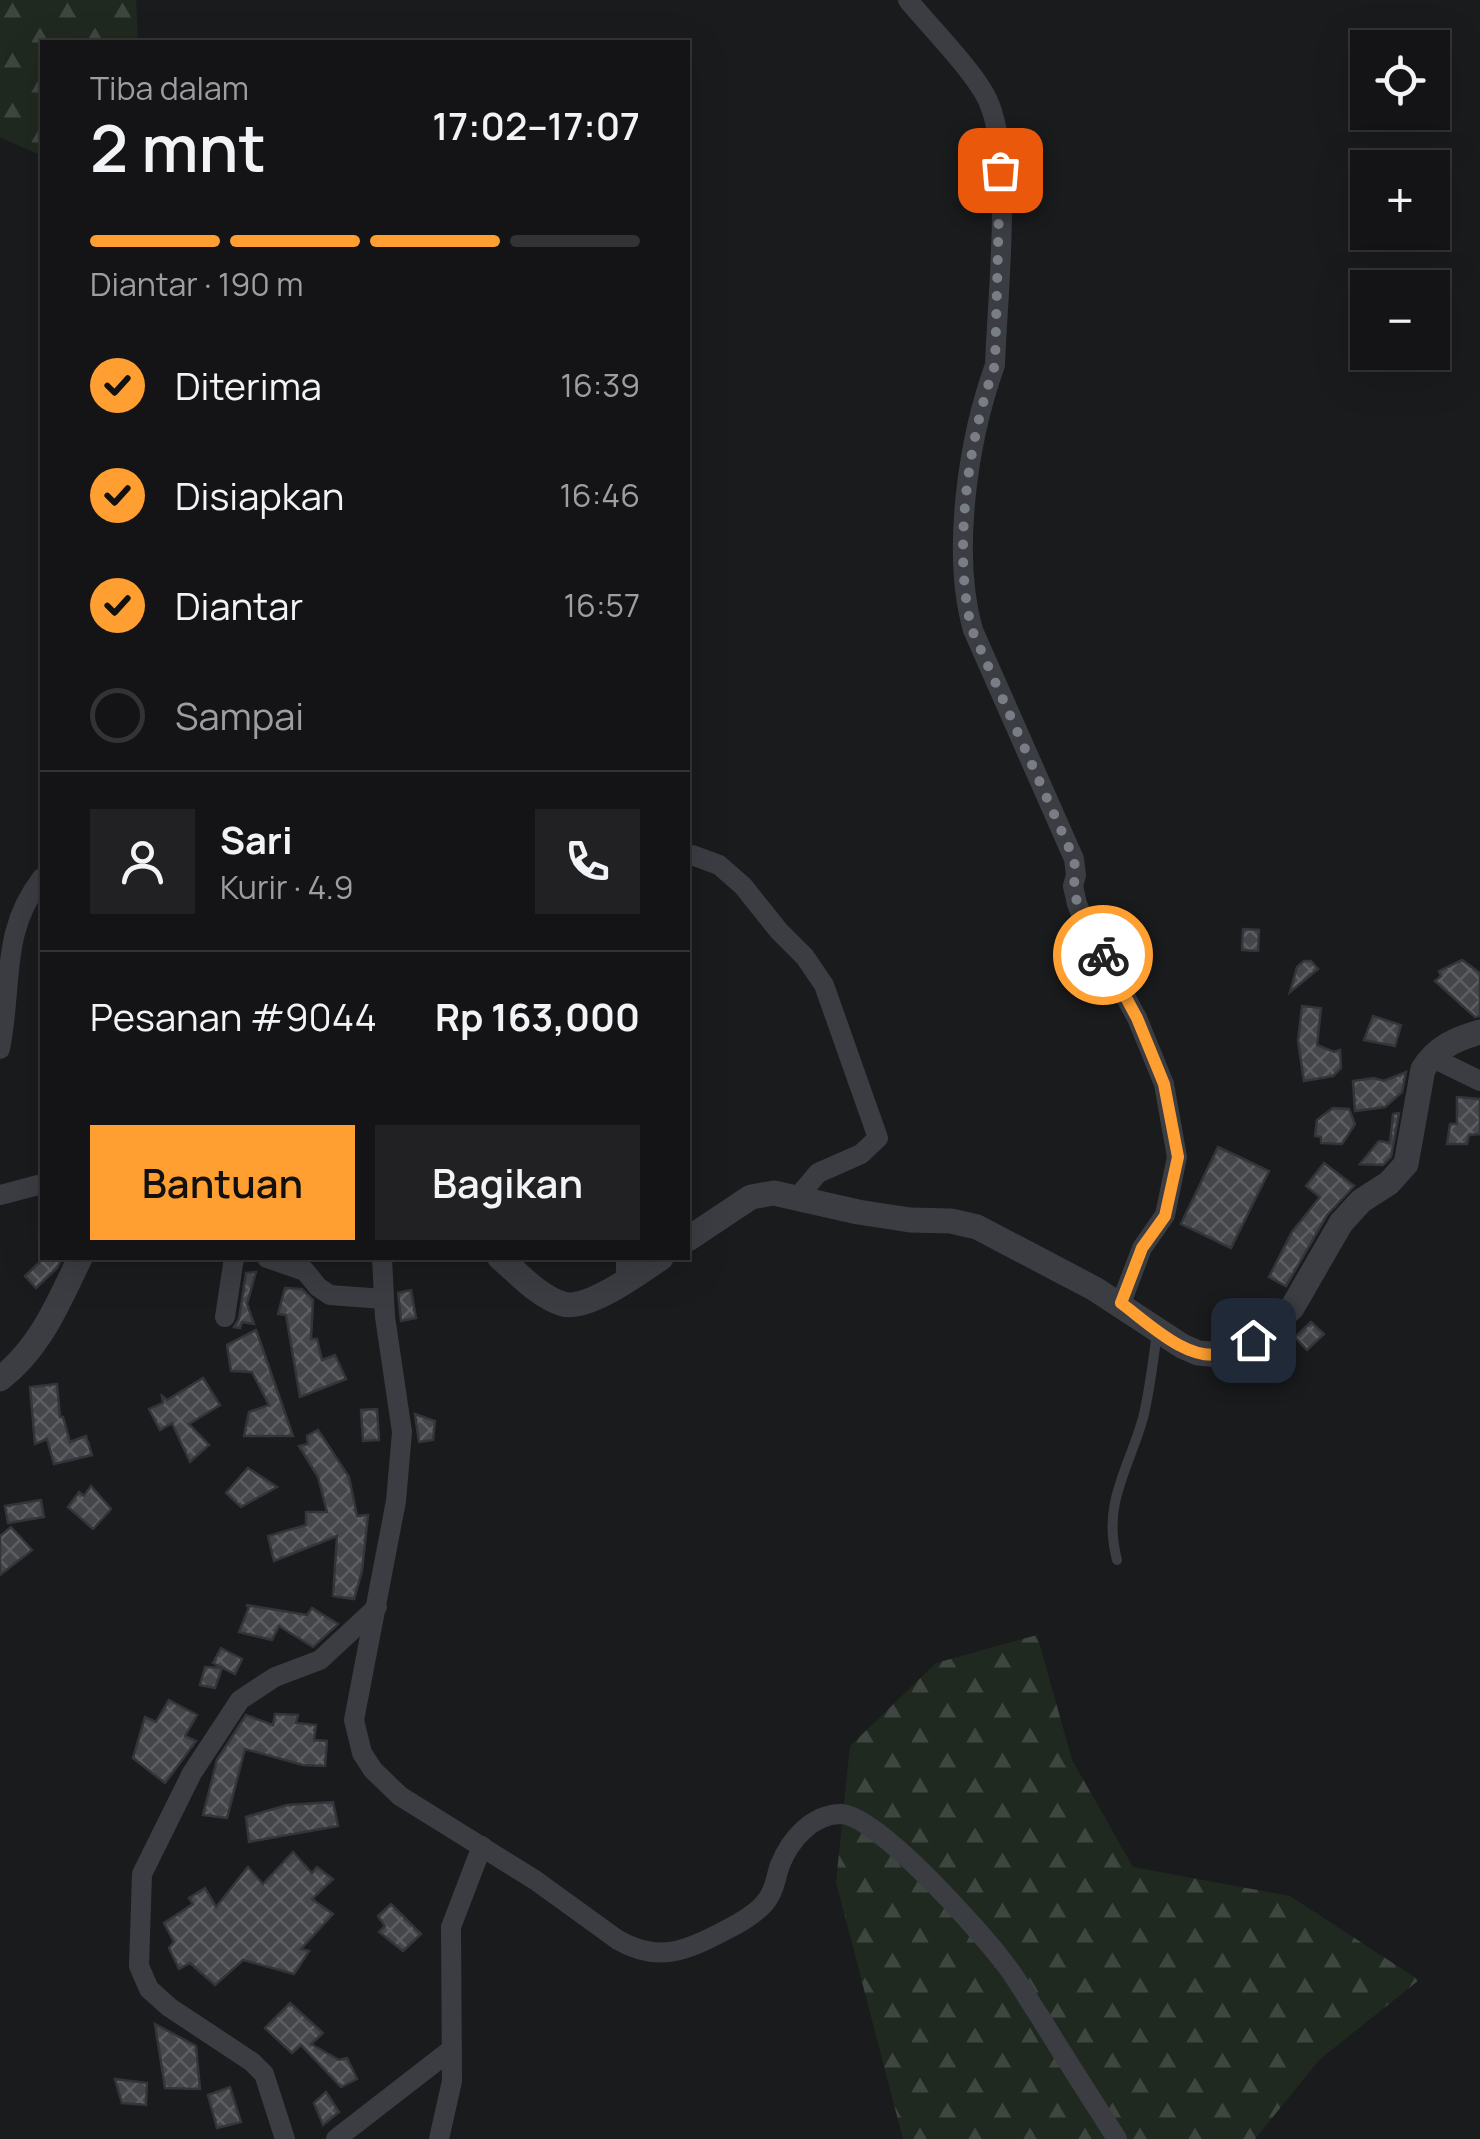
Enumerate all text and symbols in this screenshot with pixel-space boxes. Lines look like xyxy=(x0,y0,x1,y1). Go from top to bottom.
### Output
map controls xyxy=(1350,30,1450,370)
button: locate xyxy=(1350,30,1450,130)
text: Tiba dalam xyxy=(90,66,249,110)
text: 17:02–17:07 xyxy=(432,99,640,151)
text: 2 mnt xyxy=(90,103,266,192)
pin xyxy=(958,128,1043,213)
icon: bag xyxy=(973,143,1028,198)
button: + xyxy=(1350,150,1450,250)
text: Diantar · 190 m xyxy=(90,262,303,306)
button: − xyxy=(1350,270,1450,370)
icon: check xyxy=(90,358,145,413)
text: Diterima xyxy=(175,359,322,411)
text: 16:39 xyxy=(561,363,640,407)
icon: check xyxy=(90,468,145,523)
text: Disiapkan xyxy=(175,469,344,521)
text: 16:46 xyxy=(559,473,640,517)
icon: check xyxy=(90,578,145,633)
text: Diantar xyxy=(175,579,303,631)
text: 16:57 xyxy=(564,583,640,627)
text: Sampai xyxy=(175,689,304,741)
button: person xyxy=(90,809,195,914)
button: phone xyxy=(535,809,640,914)
text: Sari xyxy=(220,813,293,865)
text: Kurir · 4.9 xyxy=(220,865,354,909)
courier xyxy=(1053,905,1153,1005)
icon: bike xyxy=(1076,928,1131,983)
text: Pesanan #9044 xyxy=(90,990,377,1042)
text: Rp 163,000 xyxy=(435,990,640,1042)
button: Bantuan xyxy=(90,1125,355,1240)
button: Bagikan xyxy=(375,1125,640,1240)
pin xyxy=(1211,1298,1296,1383)
icon: home xyxy=(1226,1313,1281,1368)

